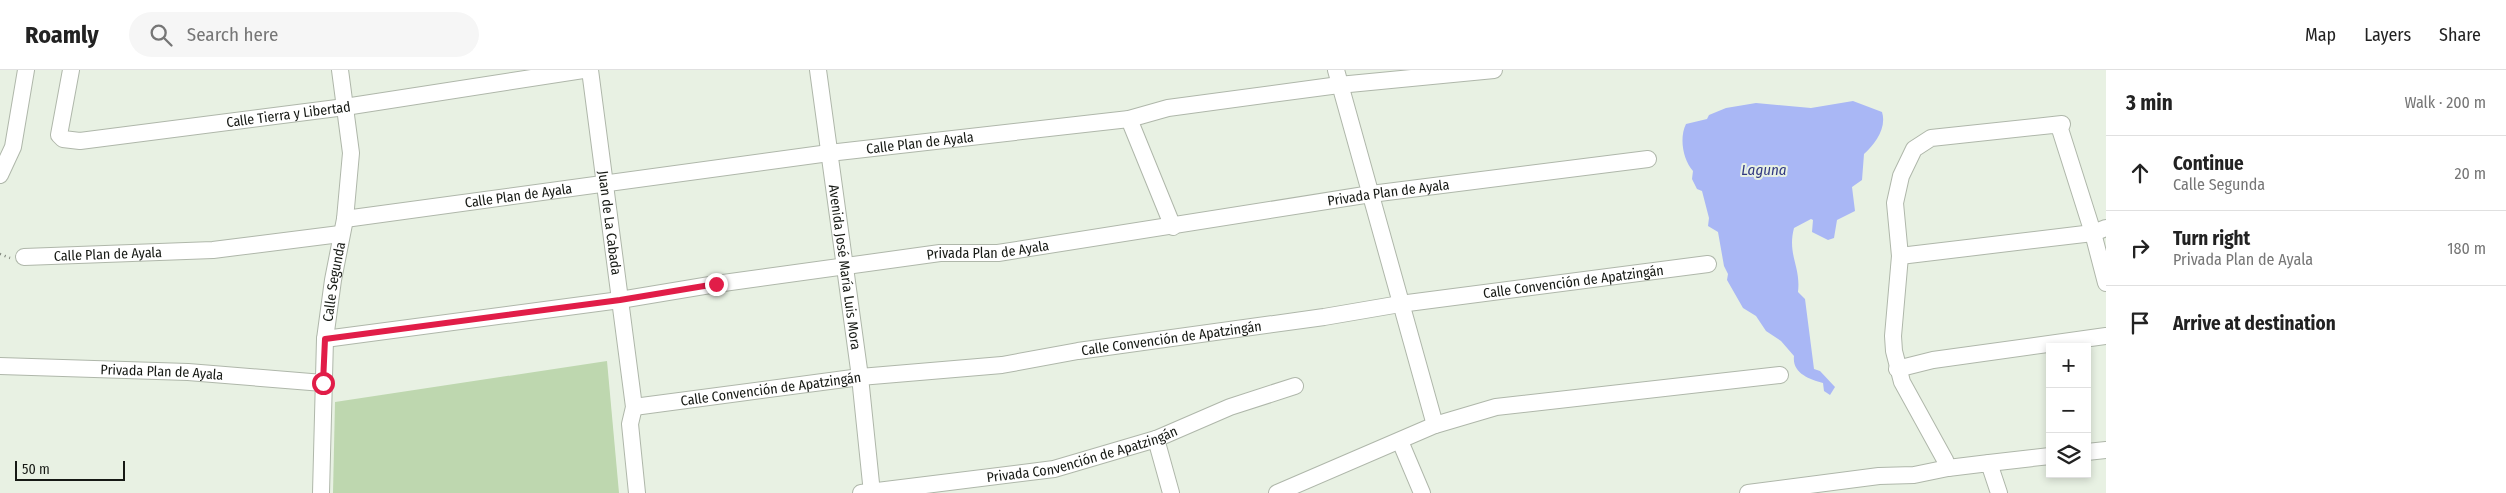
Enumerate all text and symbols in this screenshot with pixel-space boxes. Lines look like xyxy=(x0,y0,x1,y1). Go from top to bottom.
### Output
search box xyxy=(129,12,479,57)
text: Roamly xyxy=(25,21,99,49)
icon: search xyxy=(147,21,175,49)
text: Search here xyxy=(187,23,278,46)
text: Map xyxy=(2305,24,2336,46)
text: Layers xyxy=(2364,24,2411,46)
text: Share xyxy=(2439,24,2481,46)
text: 3 min xyxy=(2126,90,2173,116)
text: Walk · 200 m xyxy=(2404,93,2486,112)
street label: Calle Tierra y Libertad xyxy=(225,98,352,131)
street label: Calle Plan de Ayala xyxy=(865,129,975,158)
text: Continue xyxy=(2173,152,2244,175)
icon: ahead xyxy=(2126,159,2154,187)
water label: Laguna xyxy=(1741,161,1787,179)
text: 20 m xyxy=(2455,164,2486,183)
street label: Juan de La Cabada xyxy=(594,170,625,276)
text: Calle Segunda xyxy=(2173,175,2265,194)
street label: Privada Plan de Ayala xyxy=(1326,176,1450,210)
street label: Calle Plan de Ayala xyxy=(464,180,573,212)
street label: Avenida José María Luis Mora xyxy=(825,183,864,351)
text: Turn right xyxy=(2173,227,2250,250)
icon: right xyxy=(2126,234,2154,262)
street label: Privada Plan de Ayala xyxy=(926,237,1050,264)
text: 180 m xyxy=(2447,239,2486,258)
street label: Calle Segunda xyxy=(319,240,349,323)
street label: Calle Plan de Ayala xyxy=(54,244,162,265)
text: Privada Plan de Ayala xyxy=(2173,250,2313,269)
street label: Calle Convención de Apatzingán xyxy=(1482,262,1665,302)
route end xyxy=(705,273,728,296)
icon: arrive xyxy=(2126,309,2154,337)
text: Arrive at destination xyxy=(2173,312,2336,335)
street label: Calle Convención de Apatzingán xyxy=(1080,318,1263,359)
map controls xyxy=(2046,343,2091,478)
button: + xyxy=(2046,343,2091,388)
street label: Privada Plan de Ayala xyxy=(100,361,224,384)
street label: Calle Convención de Apatzingán xyxy=(680,369,862,410)
route start xyxy=(312,372,335,395)
button: − xyxy=(2046,388,2091,433)
street label: Privada Convención de Apatzingán xyxy=(986,423,1180,486)
button: layers xyxy=(2046,433,2091,478)
scale bar xyxy=(15,458,125,481)
text: 50 m xyxy=(22,461,50,478)

